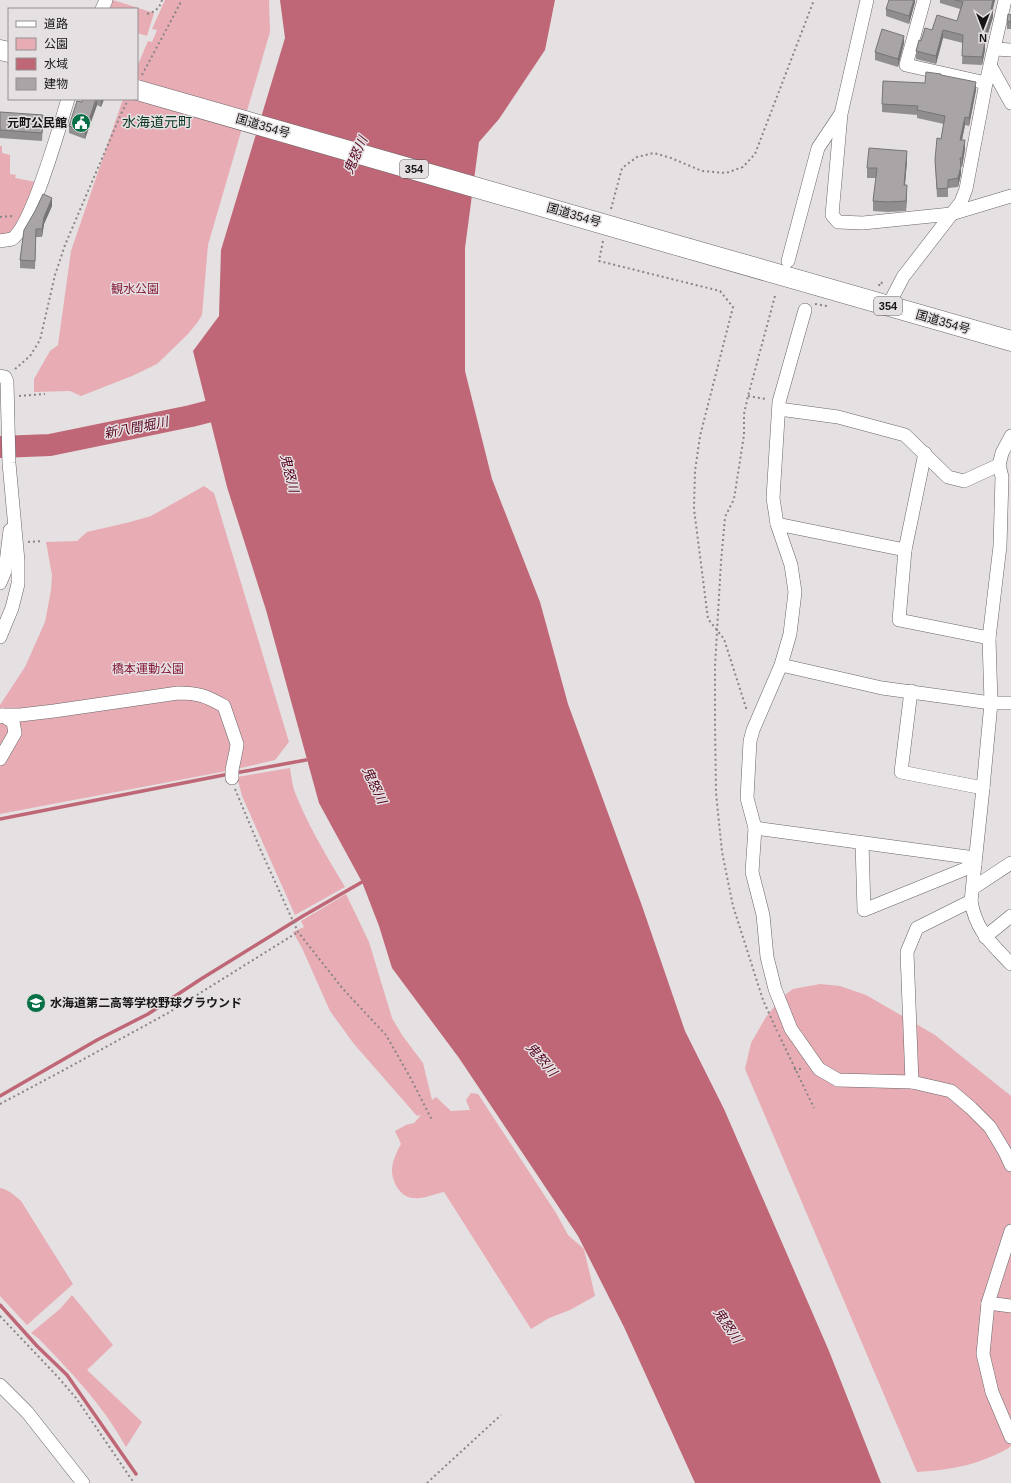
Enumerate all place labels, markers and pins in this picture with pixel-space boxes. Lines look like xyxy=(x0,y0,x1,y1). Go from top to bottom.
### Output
public building icon: 元町公民館 xyxy=(70,112,92,134)
place label: 元町公民館 xyxy=(7,116,67,130)
school or university icon: 水海道第二高等学校野球グラウンド xyxy=(25,992,47,1014)
place label: 水海道第二高等学校野球グラウンド xyxy=(50,996,242,1010)

